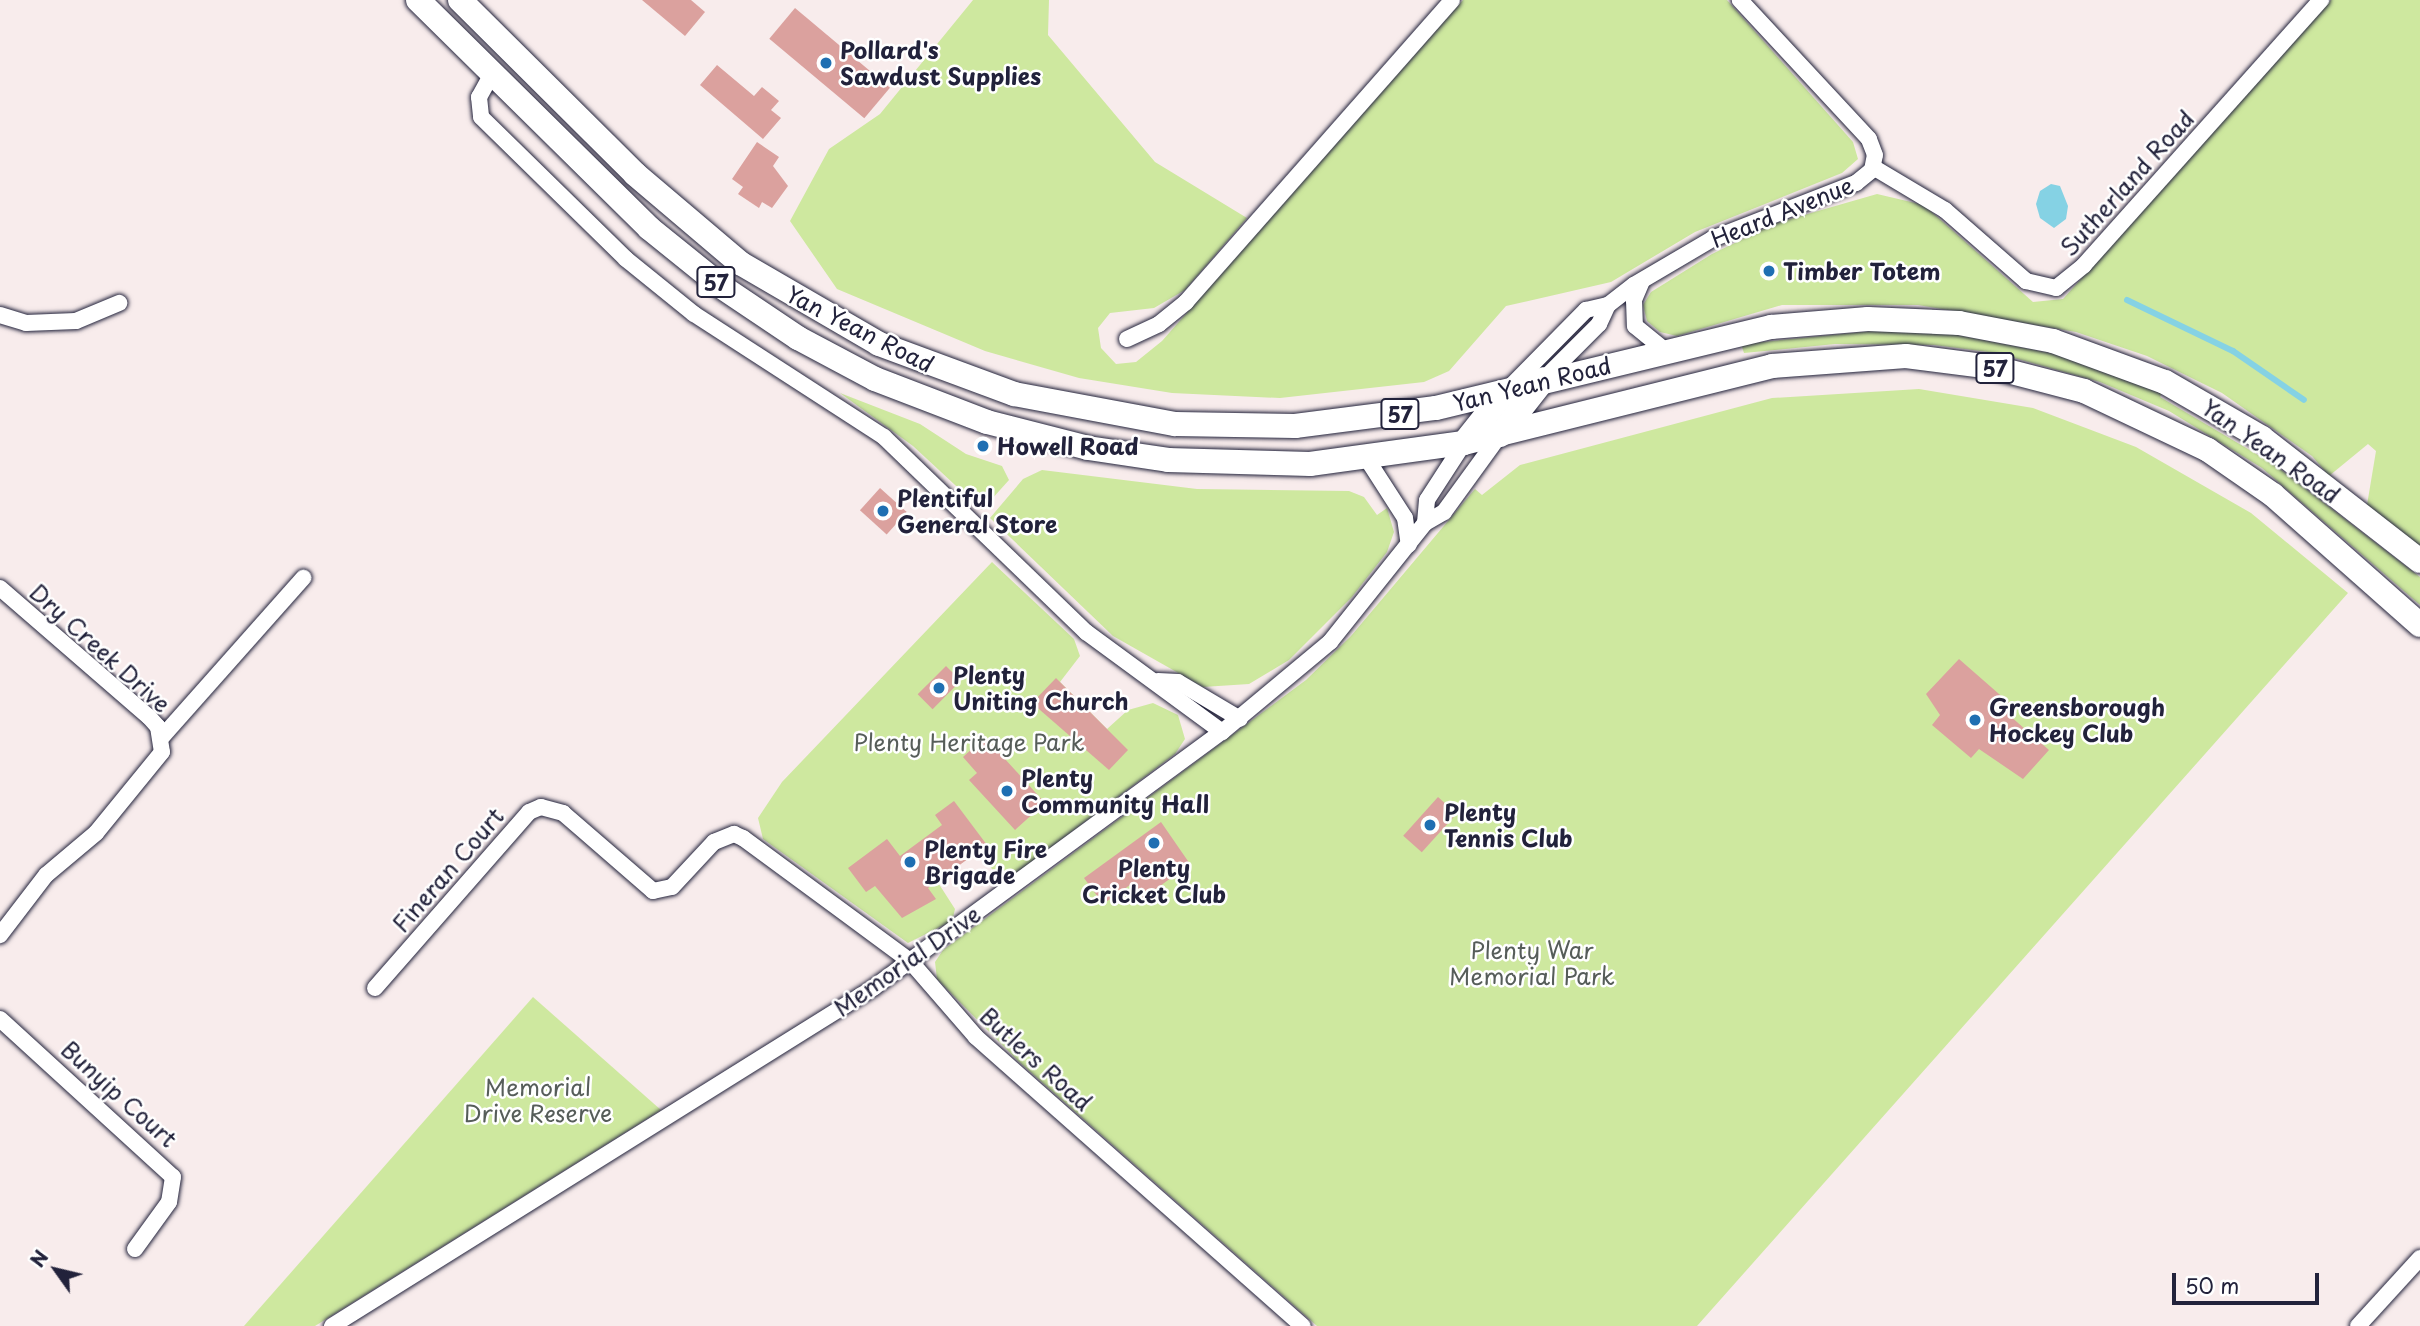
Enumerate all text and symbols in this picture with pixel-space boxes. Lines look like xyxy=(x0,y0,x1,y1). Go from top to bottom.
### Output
place label: Pollard's Sawdust Supplies xyxy=(840,36,1041,90)
marker: Pollard's Sawdust Supplies xyxy=(818,55,834,71)
street label: Sutherland Road xyxy=(2055,105,2199,261)
street label: Heard Avenue xyxy=(1705,170,1859,254)
place label: Timber Totem xyxy=(1783,257,1943,285)
marker: Timber Totem xyxy=(1761,263,1777,279)
road number: 57 xyxy=(695,264,737,300)
street label: Yan Yean Road xyxy=(781,280,939,378)
road number: 57 xyxy=(1974,350,2016,386)
street label: Yan Yean Road xyxy=(1450,351,1614,417)
street label: Yan Yean Road xyxy=(2196,393,2346,509)
road number: 57 xyxy=(1379,396,1421,432)
place label: Howell Road xyxy=(997,432,1140,460)
marker: Howell Road xyxy=(975,438,991,454)
place label: Plentiful General Store xyxy=(897,484,1057,538)
marker: Plentiful General Store xyxy=(875,503,891,519)
street label: Dry Creek Drive xyxy=(23,577,177,719)
place label: Plenty Uniting Church xyxy=(953,661,1130,715)
marker: Plenty Uniting Church xyxy=(931,680,947,696)
place label: Greensborough Hockey Club xyxy=(1989,693,2165,747)
marker: Greensborough Hockey Club xyxy=(1967,712,1983,728)
park label: Plenty Heritage Park xyxy=(853,728,1085,756)
place label: Plenty Community Hall xyxy=(1021,764,1209,818)
marker: Plenty Community Hall xyxy=(999,783,1015,799)
place label: Plenty Tennis Club xyxy=(1444,798,1573,852)
street label: Fineran Court xyxy=(387,802,509,938)
marker: Plenty Tennis Club xyxy=(1422,817,1438,833)
place label: Plenty Fire Brigade xyxy=(924,835,1048,889)
marker: Plenty Cricket Club xyxy=(1146,835,1162,851)
marker: Plenty Fire Brigade xyxy=(902,854,918,870)
place label: Plenty Cricket Club xyxy=(1081,854,1227,908)
street label: Memorial Drive xyxy=(828,900,986,1022)
park label: Plenty War Memorial Park xyxy=(1449,936,1615,990)
street label: Butlers Road xyxy=(975,1002,1097,1116)
street label: Bunyip Court xyxy=(55,1035,183,1153)
park label: Memorial Drive Reserve xyxy=(463,1073,613,1127)
north arrow xyxy=(21,1235,91,1305)
text: N xyxy=(23,1244,54,1272)
scale bar xyxy=(2175,1260,2322,1304)
text: 50 m xyxy=(2185,1269,2239,1301)

